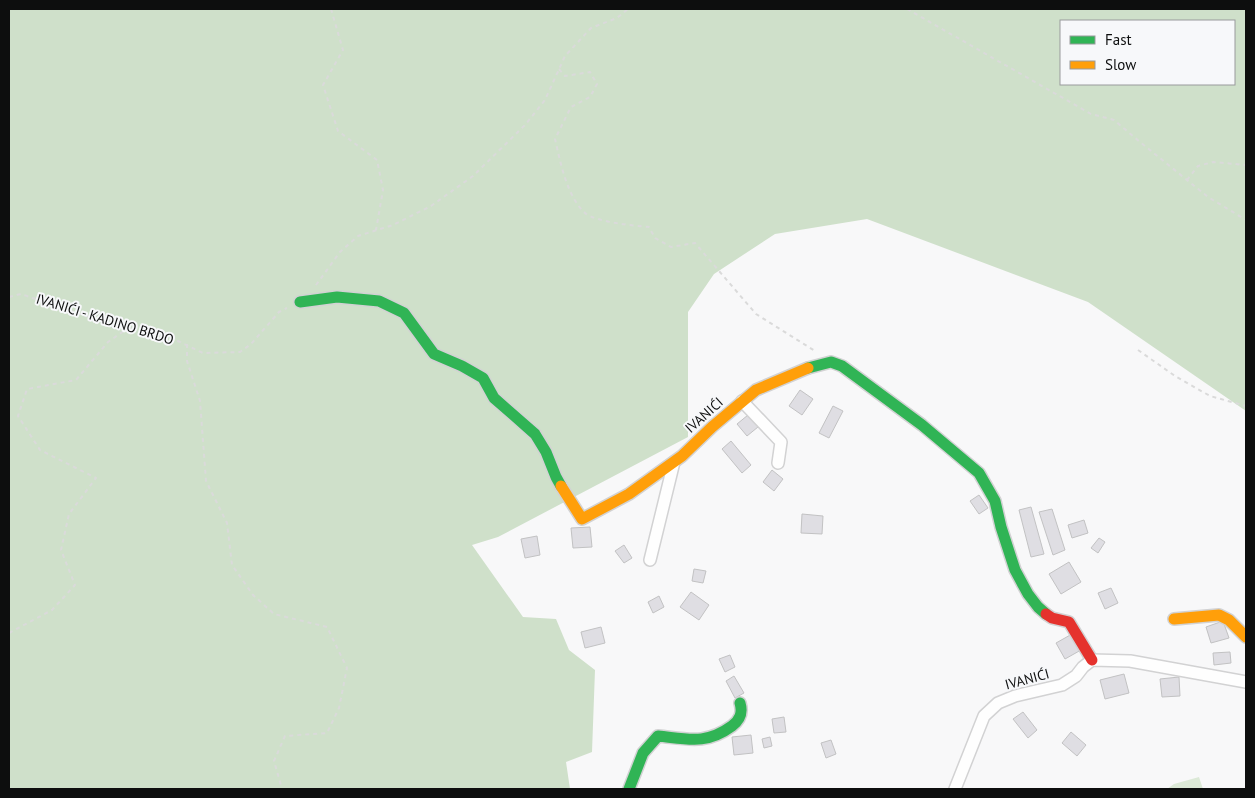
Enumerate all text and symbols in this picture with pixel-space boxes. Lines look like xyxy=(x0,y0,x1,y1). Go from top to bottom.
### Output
legend xyxy=(1060,20,1235,85)
text: Fast xyxy=(1105,30,1132,49)
text: Slow xyxy=(1105,55,1136,74)
street label: IVANIĆI - KADINO BRDO xyxy=(34,289,176,349)
street label: IVANIĆI xyxy=(681,393,727,437)
street label: IVANIĆI xyxy=(1003,664,1051,694)

